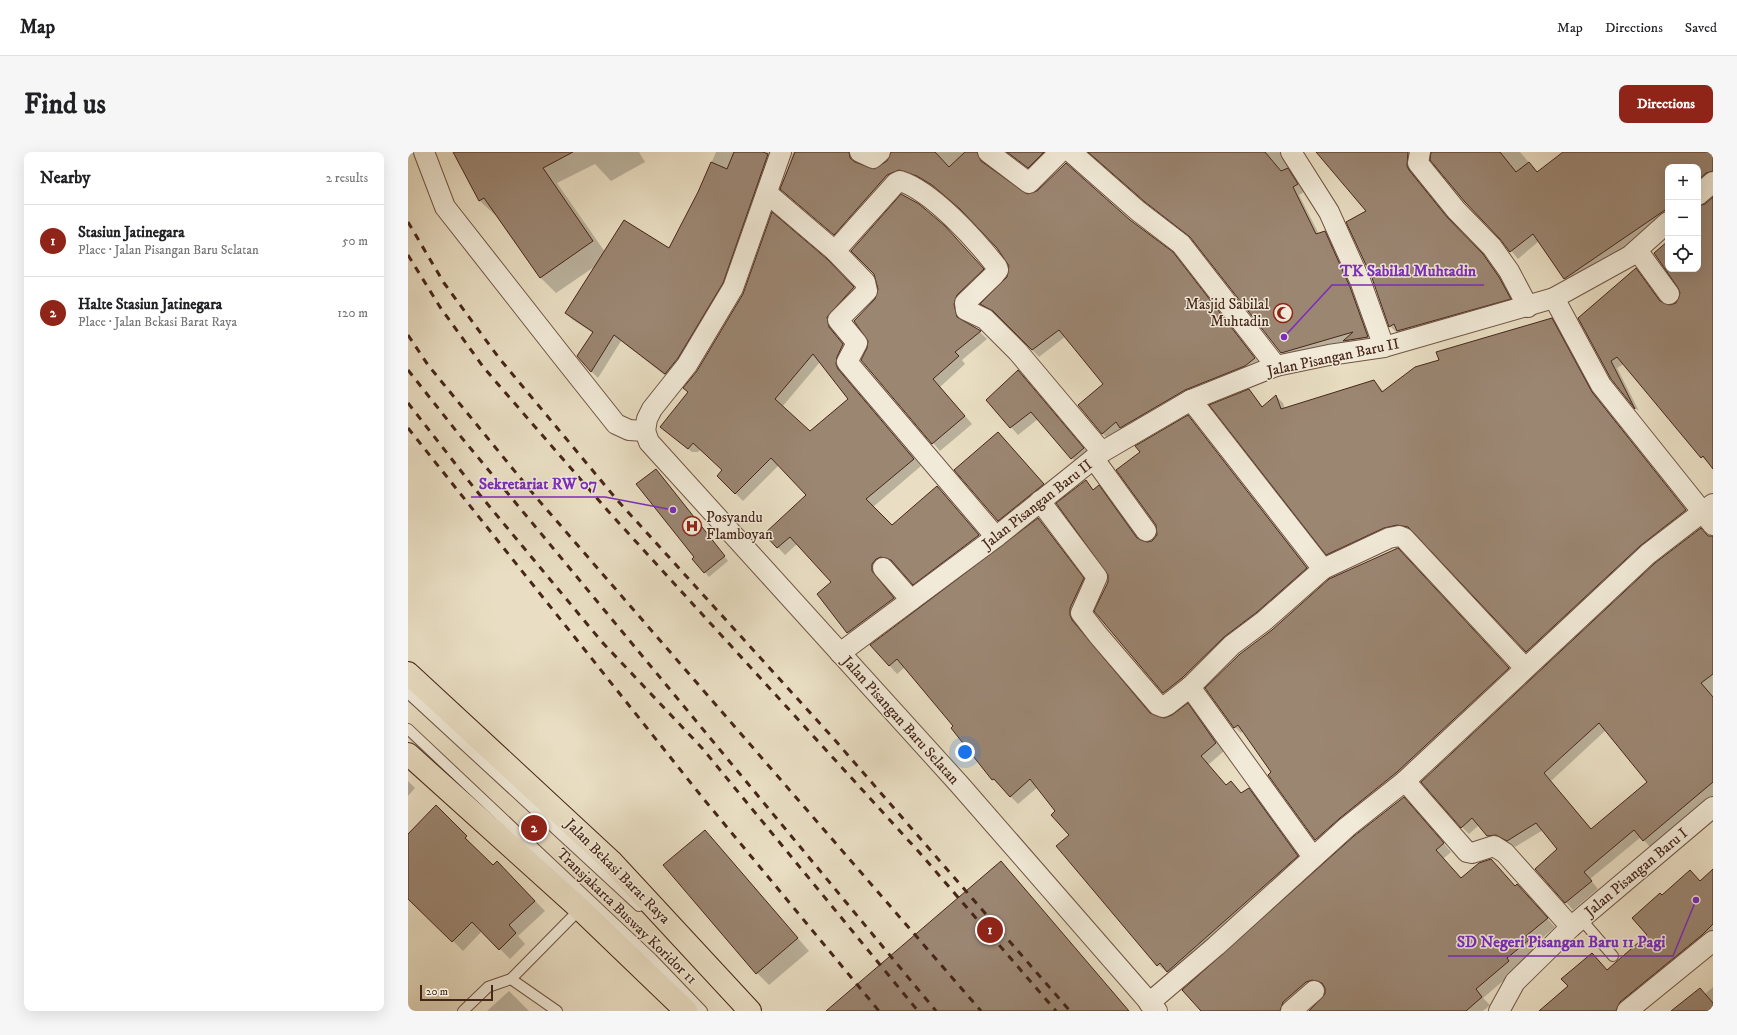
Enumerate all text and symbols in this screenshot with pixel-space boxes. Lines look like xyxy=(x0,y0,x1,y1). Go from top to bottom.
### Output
text: Map xyxy=(20,16,55,39)
text: Map xyxy=(1557,19,1583,37)
text: Directions xyxy=(1605,19,1663,37)
text: Saved xyxy=(1685,19,1717,37)
button: Directions xyxy=(1619,85,1713,123)
text: Find us xyxy=(24,87,106,122)
map controls xyxy=(1665,164,1701,272)
button: + xyxy=(1665,164,1701,200)
text: Nearby xyxy=(40,167,90,189)
text: 2 results xyxy=(326,170,368,186)
button: − xyxy=(1665,200,1701,236)
text: Stasiun Jatinegara xyxy=(78,223,185,242)
text: 1 xyxy=(51,233,55,249)
text: 50 m xyxy=(342,233,368,249)
button: locate xyxy=(1665,236,1701,272)
text: Place · Jalan Pisangan Baru Selatan xyxy=(78,242,259,258)
callout: TK Sabilal Muhtadin xyxy=(1332,257,1484,285)
text: TK Sabilal Muhtadin xyxy=(1339,261,1477,281)
text: Halte Stasiun Jatinegara xyxy=(78,295,222,314)
place label: Masjid Sabilal Muhtadin xyxy=(1185,295,1269,331)
mosque icon: Masjid Sabilal Muhtadin xyxy=(1272,302,1294,324)
text: 2 xyxy=(50,305,56,321)
text: 120 m xyxy=(337,305,368,321)
text: Place · Jalan Bekasi Barat Raya xyxy=(78,314,237,330)
street label: Jalan Pisangan Baru II xyxy=(1263,334,1401,381)
street label: Jalan Pisangan Baru II xyxy=(977,455,1096,555)
callout: Sekretariat RW 07 xyxy=(471,469,605,497)
text: Sekretariat RW 07 xyxy=(479,474,597,494)
place label: Posyandu Flamboyan xyxy=(706,508,773,544)
hospital icon: Posyandu Flamboyan xyxy=(681,515,703,537)
street label: Jalan Pisangan Baru Selatan xyxy=(837,651,963,789)
your location xyxy=(955,742,975,762)
pin: 2 xyxy=(521,813,547,843)
street label: Jalan Bekasi Barat Raya xyxy=(560,813,675,928)
street label: Jalan Pisangan Baru I xyxy=(1579,824,1692,922)
street label: Transjakarta Busway Koridor 11 xyxy=(552,844,701,988)
pin: 1 xyxy=(977,915,1003,945)
callout: SD Negeri Pisangan Baru 11 Pagi xyxy=(1448,928,1673,956)
text: SD Negeri Pisangan Baru 11 Pagi xyxy=(1457,932,1665,952)
scale bar xyxy=(420,983,493,1002)
text: 20 m xyxy=(426,985,448,999)

